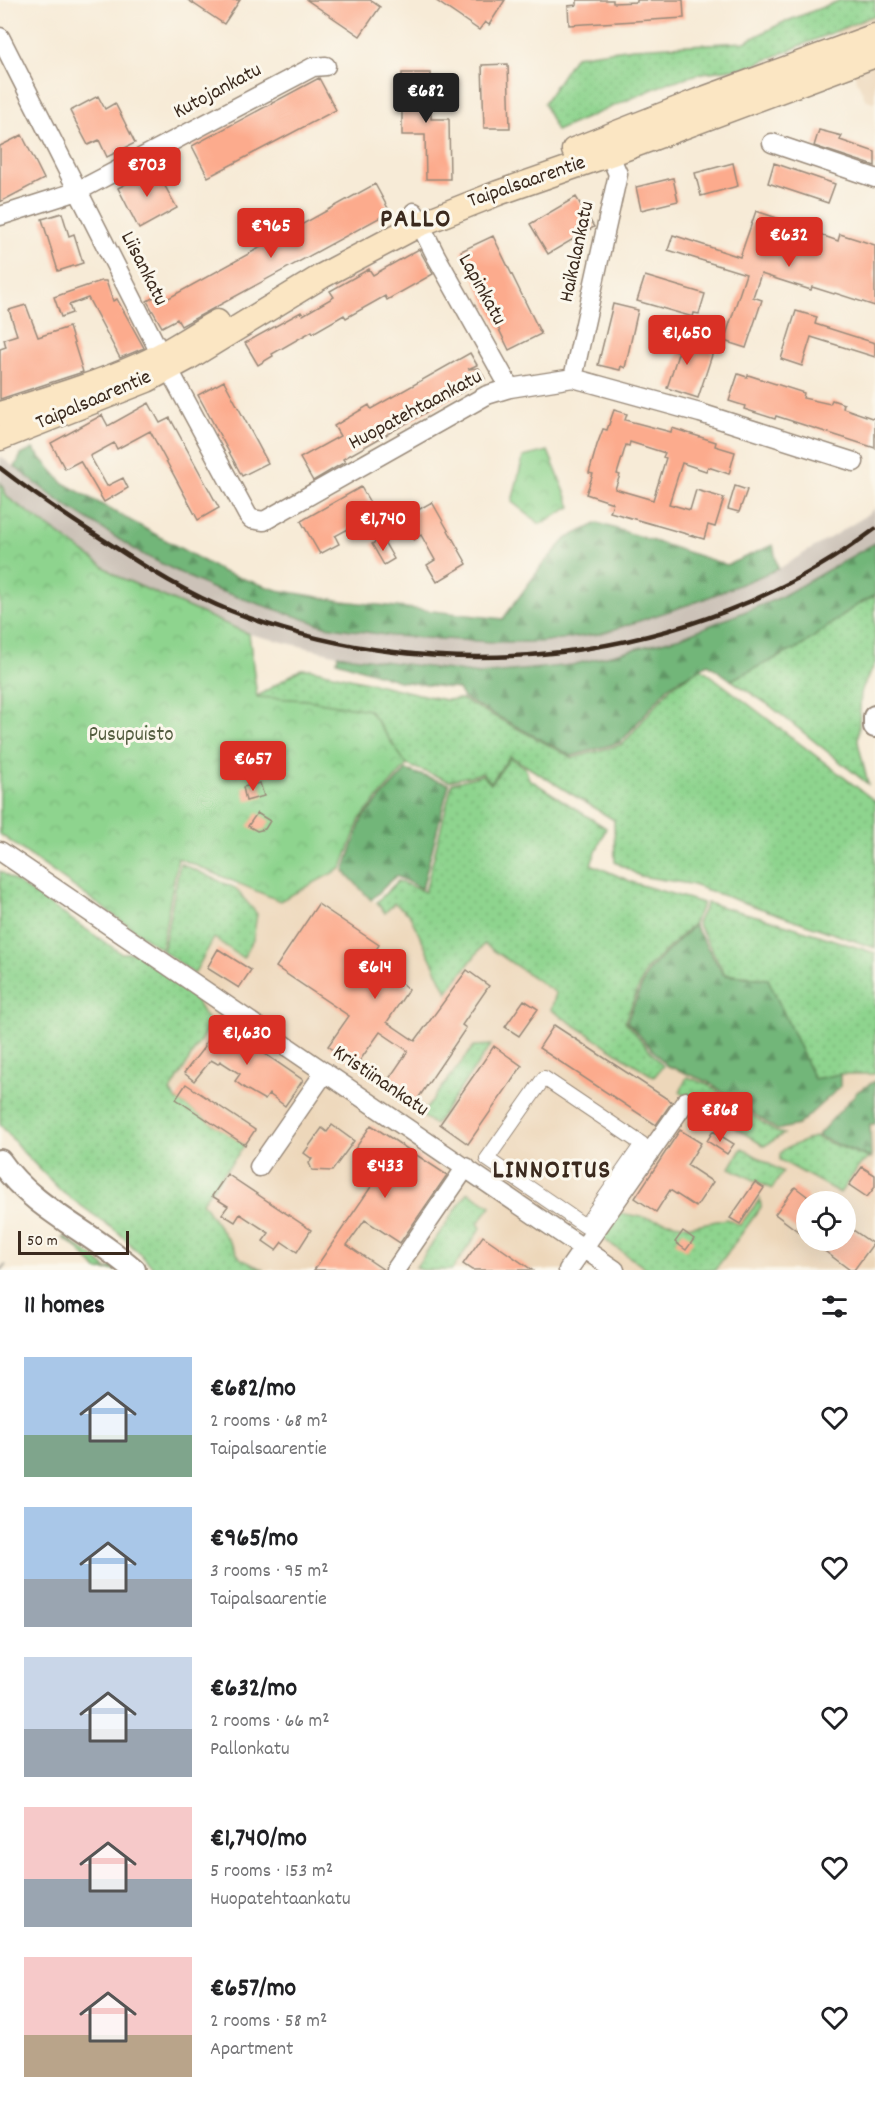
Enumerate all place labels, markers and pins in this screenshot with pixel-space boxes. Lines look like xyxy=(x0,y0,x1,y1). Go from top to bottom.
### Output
pin: €682 xyxy=(390,73,462,124)
pin: €703 xyxy=(111,147,183,198)
pin: €965 xyxy=(235,208,307,259)
pin: €632 xyxy=(753,217,825,268)
pin: €1,650 xyxy=(638,315,736,366)
pin: €1,740 xyxy=(334,501,432,552)
pin: €657 xyxy=(217,741,289,792)
pin: €614 xyxy=(339,949,411,1000)
pin: €1,630 xyxy=(198,1015,296,1066)
pin: €868 xyxy=(684,1092,756,1143)
pin: €433 xyxy=(349,1148,421,1199)

